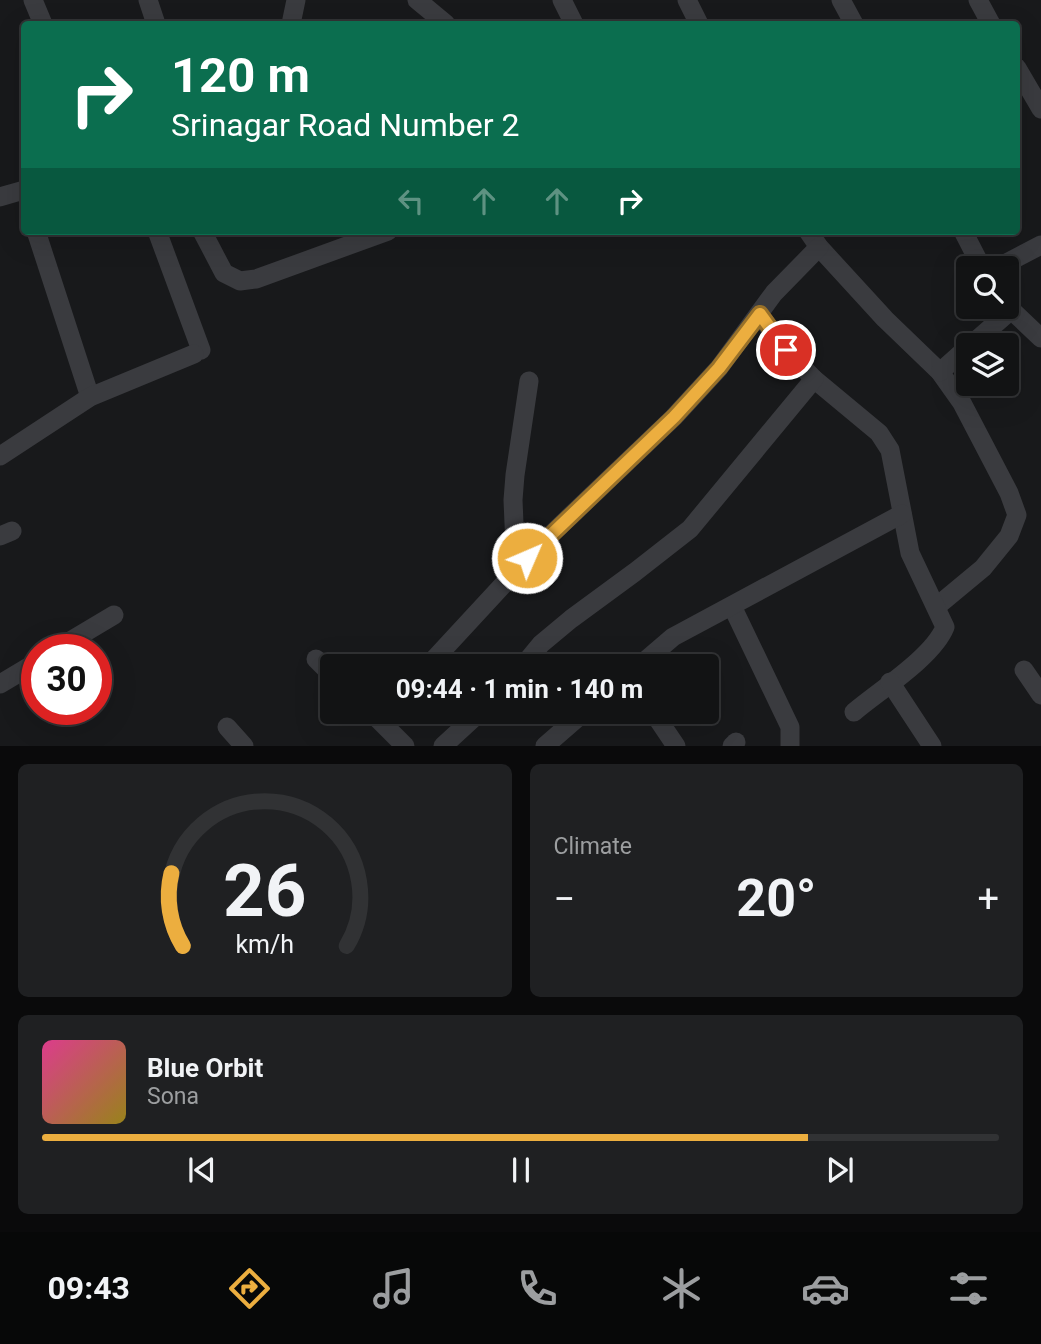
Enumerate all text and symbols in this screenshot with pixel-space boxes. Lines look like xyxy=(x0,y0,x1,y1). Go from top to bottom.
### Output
text: 120 m xyxy=(171,47,310,104)
icon: right xyxy=(56,49,147,140)
text: Srinagar Road Number 2 xyxy=(171,106,519,144)
icon: left xyxy=(392,182,430,220)
icon: ahead xyxy=(465,182,503,220)
icon: ahead xyxy=(538,182,576,220)
icon: right xyxy=(611,182,649,220)
map controls xyxy=(956,256,1019,396)
button: search xyxy=(956,256,1019,319)
pin xyxy=(756,320,816,380)
icon: arrive xyxy=(767,331,805,369)
button: layers xyxy=(956,333,1019,396)
position arrow xyxy=(490,521,564,595)
speed limit sign: 30 xyxy=(21,634,112,725)
text: 09:44 · 1 min · 140 m xyxy=(396,674,643,704)
text: Climate xyxy=(554,833,632,860)
text: 26 xyxy=(223,849,307,935)
text: 20° xyxy=(736,868,816,929)
text: − xyxy=(554,877,575,921)
text: + xyxy=(977,877,999,921)
text: km/h xyxy=(235,930,294,959)
text: Blue Orbit xyxy=(147,1053,263,1083)
text: Sona xyxy=(147,1083,199,1110)
icon: previous xyxy=(183,1151,221,1189)
icon: pause xyxy=(502,1151,540,1189)
icon: next xyxy=(821,1151,859,1189)
icon: directions xyxy=(225,1264,274,1313)
icon: music xyxy=(369,1264,418,1313)
icon: phone xyxy=(513,1264,562,1313)
icon: climate xyxy=(657,1264,706,1313)
icon: car xyxy=(801,1264,850,1313)
icon: filters xyxy=(944,1264,993,1313)
text: 09:43 xyxy=(47,1269,130,1307)

